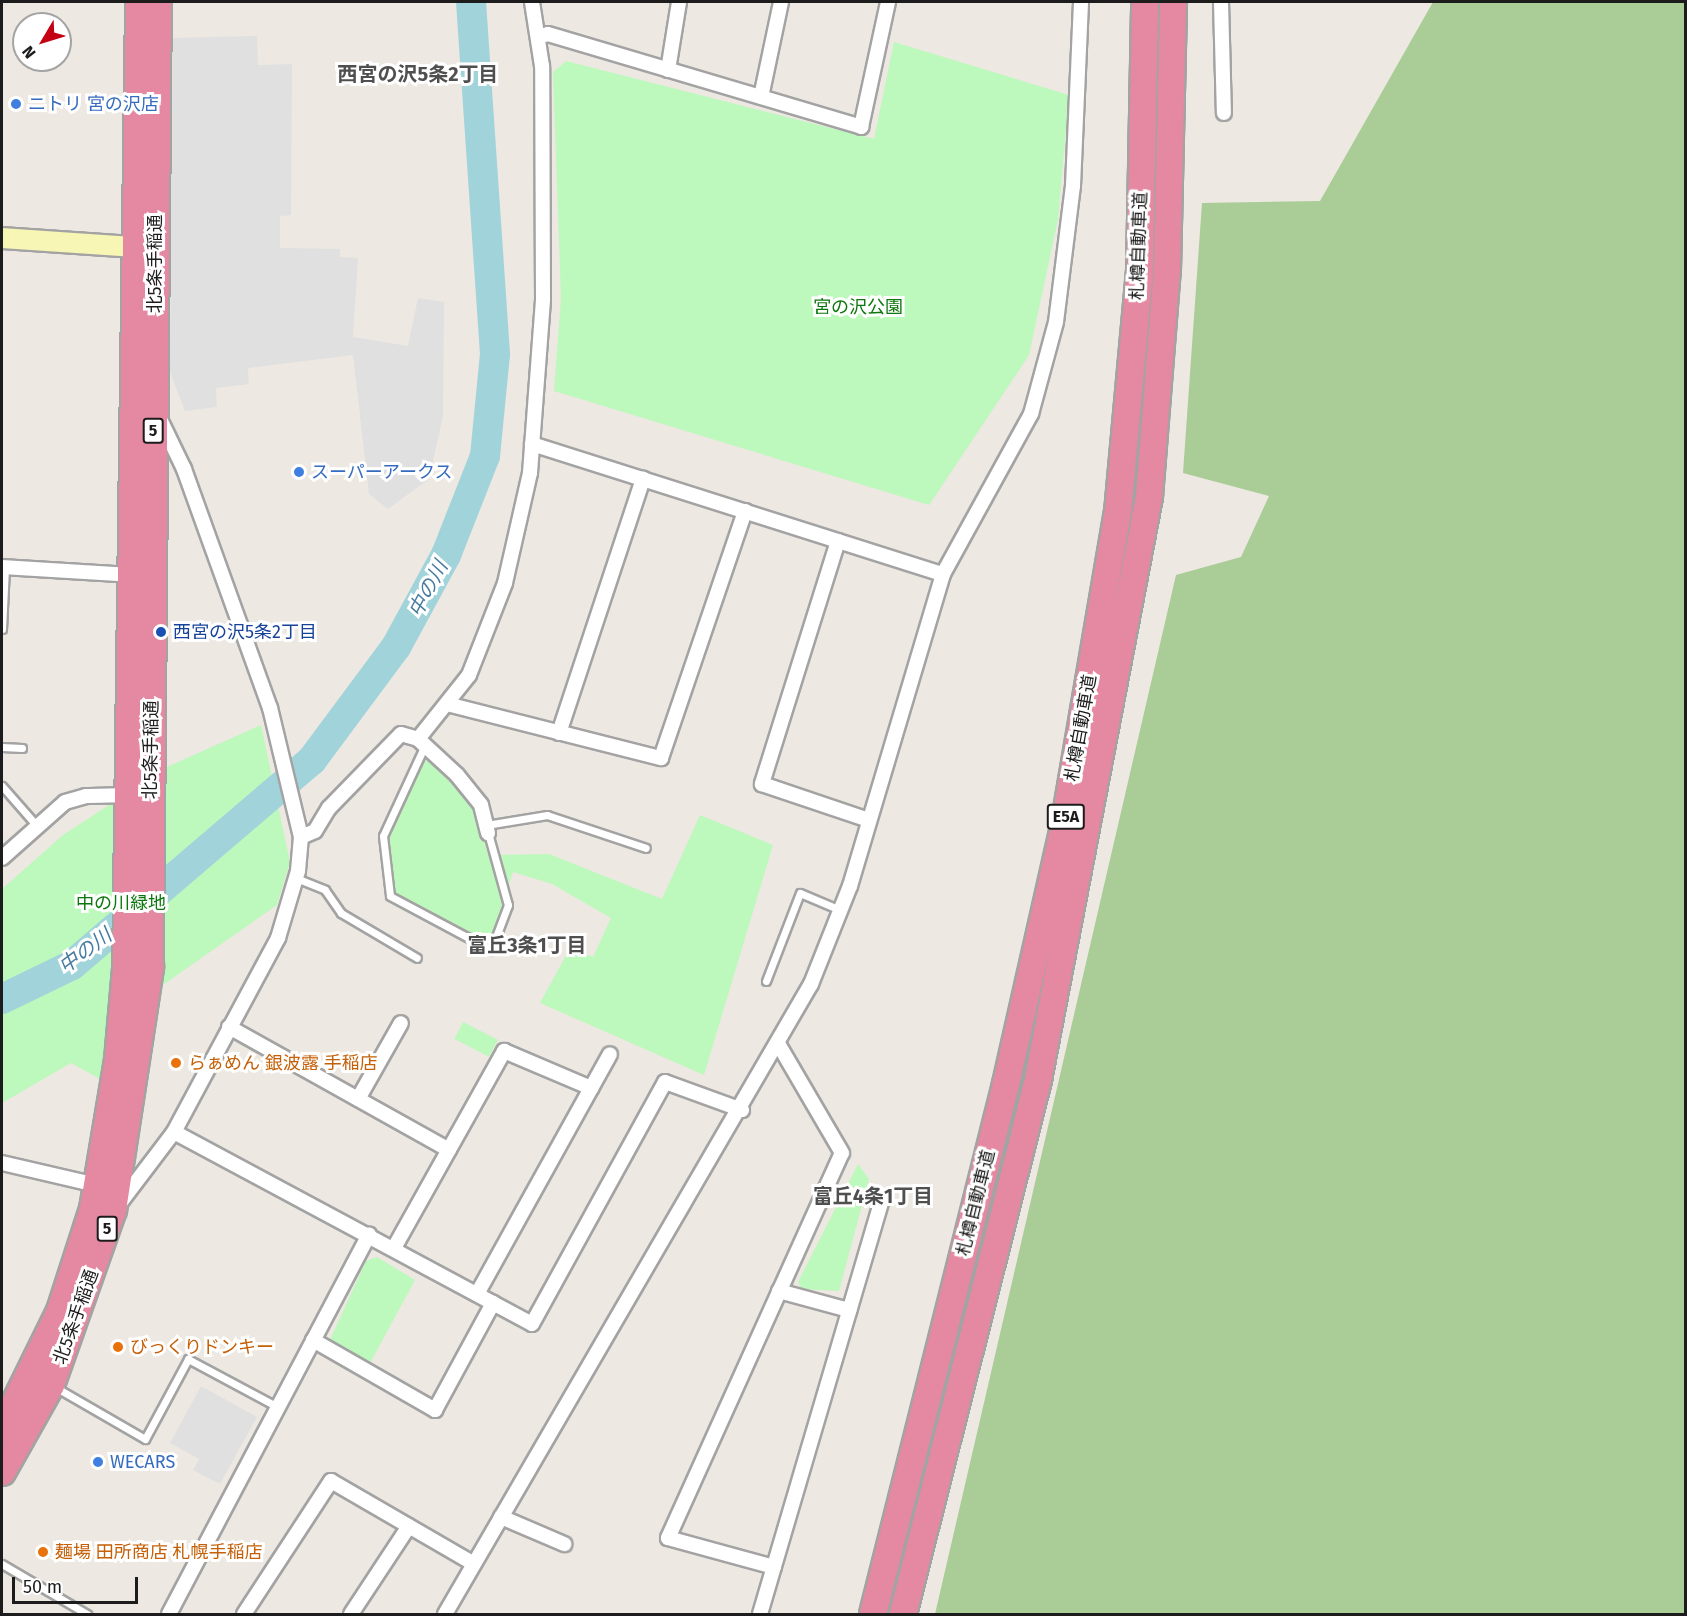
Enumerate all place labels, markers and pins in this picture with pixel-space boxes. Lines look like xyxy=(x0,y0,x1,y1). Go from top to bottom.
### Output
place label: ニトリ 宮の沢店 xyxy=(28,93,159,115)
marker: ニトリ 宮の沢店 xyxy=(9,97,23,111)
place label: スーパーアークス xyxy=(311,461,454,483)
marker: スーパーアークス xyxy=(292,465,306,479)
place label: 西宮の沢5条2丁目 xyxy=(173,621,317,643)
marker: 西宮の沢5条2丁目 xyxy=(154,625,168,639)
place label: らぁめん 銀波露 手稲店 xyxy=(188,1052,378,1074)
marker: らぁめん 銀波露 手稲店 xyxy=(169,1056,183,1070)
place label: びっくりドンキー xyxy=(130,1336,274,1358)
marker: びっくりドンキー xyxy=(111,1340,125,1354)
place label: WECARS xyxy=(110,1451,175,1473)
marker: WECARS xyxy=(91,1455,105,1469)
place label: 麺場 田所商店 札幌手稲店 xyxy=(55,1541,263,1563)
marker: 麺場 田所商店 札幌手稲店 xyxy=(36,1545,50,1559)

